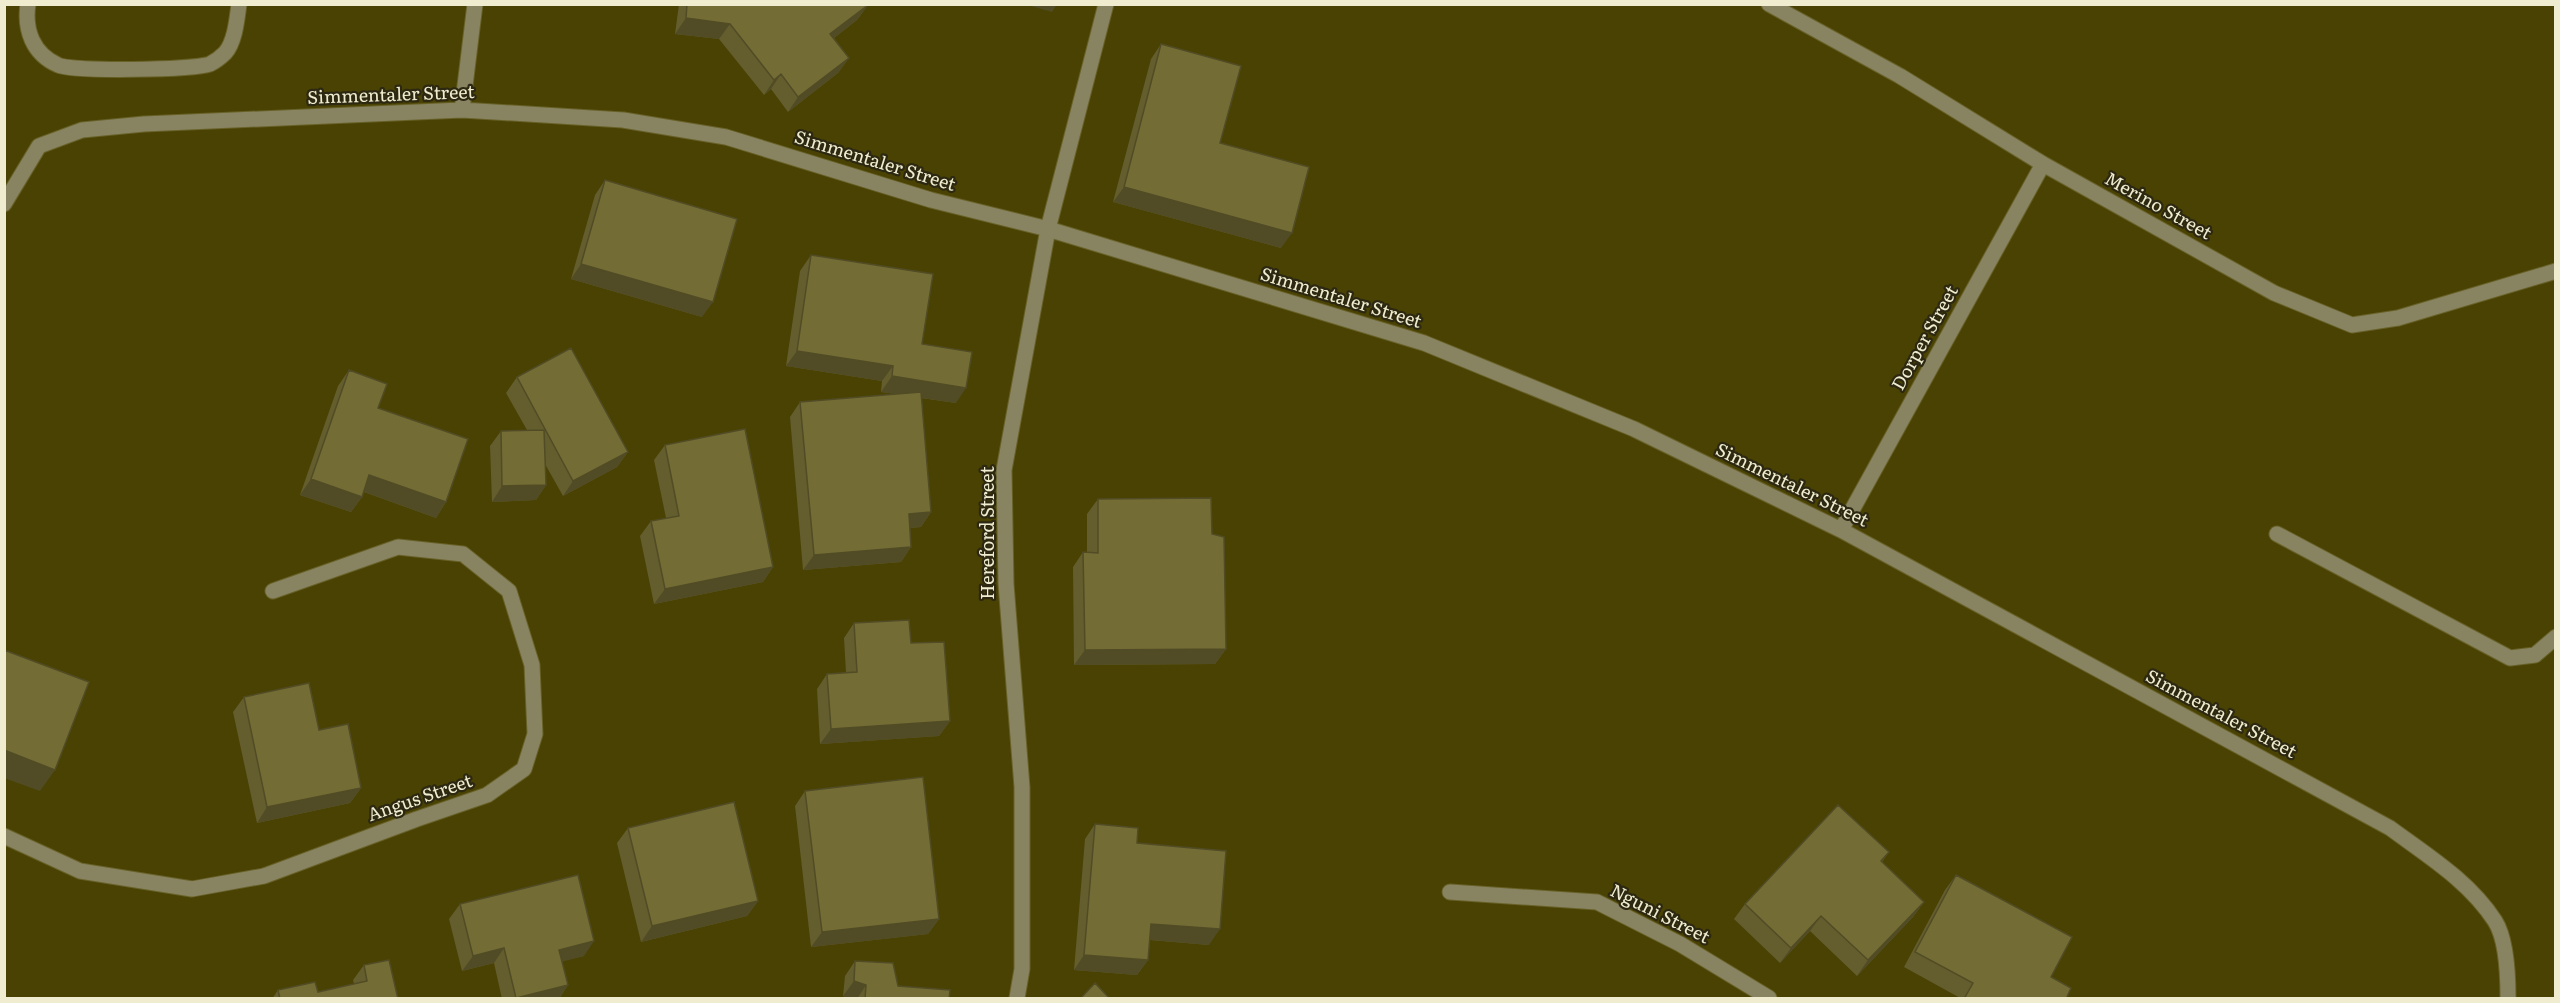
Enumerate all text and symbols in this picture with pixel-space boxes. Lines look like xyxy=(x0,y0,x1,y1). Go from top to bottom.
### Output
street label: Simmentaler Street xyxy=(307,77,476,110)
street label: Simmentaler Street xyxy=(791,122,960,197)
street label: Merino Street xyxy=(2100,164,2218,246)
street label: Simmentaler Street xyxy=(1257,259,1426,334)
street label: Dorper Street xyxy=(1884,279,1964,395)
street label: Simmentaler Street xyxy=(1712,435,1874,533)
street label: Hereford Street xyxy=(973,466,1000,600)
street label: Simmentaler Street xyxy=(2141,661,2303,764)
street label: Angus Street xyxy=(363,766,476,827)
street label: Nguni Street xyxy=(1606,876,1716,950)

